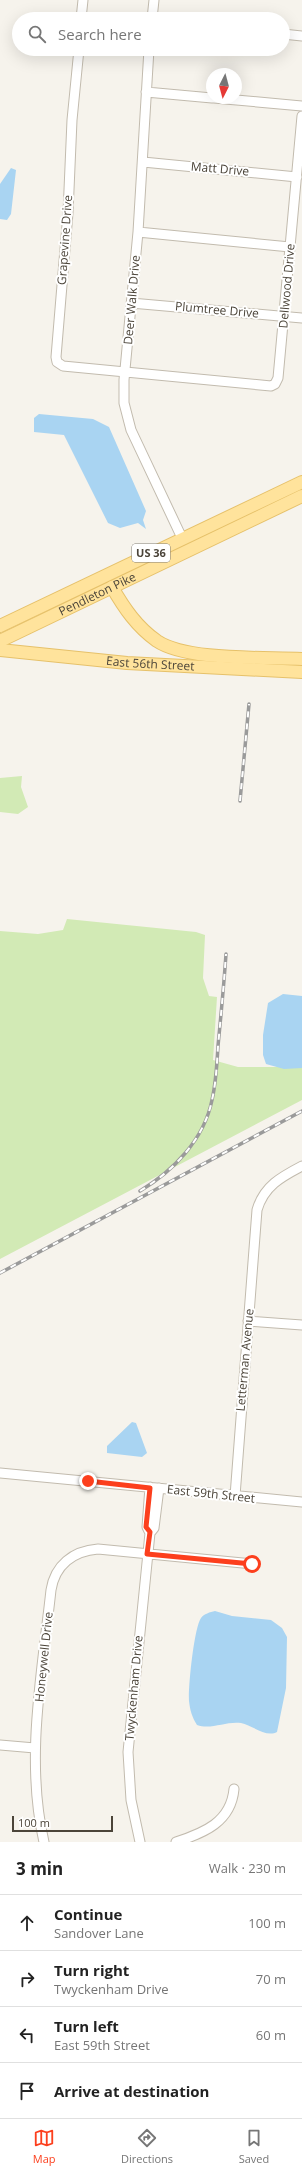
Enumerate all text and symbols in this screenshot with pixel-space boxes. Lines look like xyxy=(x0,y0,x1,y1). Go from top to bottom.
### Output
search box xyxy=(12,12,290,56)
icon: search xyxy=(26,23,48,45)
text: Search here xyxy=(58,24,142,44)
north arrow xyxy=(206,68,242,104)
street label: Matt Drive xyxy=(190,157,250,180)
street label: Grapevine Drive xyxy=(53,194,76,285)
street label: Dellwood Drive xyxy=(274,243,299,329)
street label: Deer Walk Drive xyxy=(119,254,144,345)
street label: Plumtree Drive xyxy=(175,297,260,322)
road number: US 36 xyxy=(132,544,170,562)
street label: Pendleton Pike xyxy=(56,568,139,620)
street label: East 56th Street xyxy=(105,652,195,674)
street label: Letterman Avenue xyxy=(232,1308,257,1412)
route end xyxy=(79,1472,97,1490)
street label: East 59th Street xyxy=(166,1480,256,1507)
route start xyxy=(243,1555,261,1573)
street label: Honeywell Drive xyxy=(30,1611,57,1703)
street label: Twyckenham Drive xyxy=(120,1634,147,1741)
scale bar xyxy=(12,1814,113,1833)
text: 100 m xyxy=(18,1815,50,1830)
text: 3 min xyxy=(16,1857,63,1880)
text: Walk · 230 m xyxy=(209,1859,286,1877)
text: Continue xyxy=(54,1904,122,1924)
icon: ahead xyxy=(16,1912,38,1934)
text: 100 m xyxy=(248,1914,286,1932)
text: Sandover Lane xyxy=(54,1924,144,1942)
text: Turn right xyxy=(54,1960,129,1980)
icon: right xyxy=(16,1968,38,1990)
text: 70 m xyxy=(256,1970,286,1988)
text: Twyckenham Drive xyxy=(54,1980,169,1998)
text: Turn left xyxy=(54,2016,119,2036)
icon: left xyxy=(16,2024,38,2046)
text: 60 m xyxy=(256,2026,286,2044)
text: East 59th Street xyxy=(54,2036,150,2054)
icon: arrive xyxy=(16,2080,38,2102)
text: Arrive at destination xyxy=(54,2081,209,2101)
tab: Map xyxy=(33,2127,56,2166)
tab: Directions xyxy=(121,2127,173,2166)
tab: Saved xyxy=(239,2127,269,2166)

